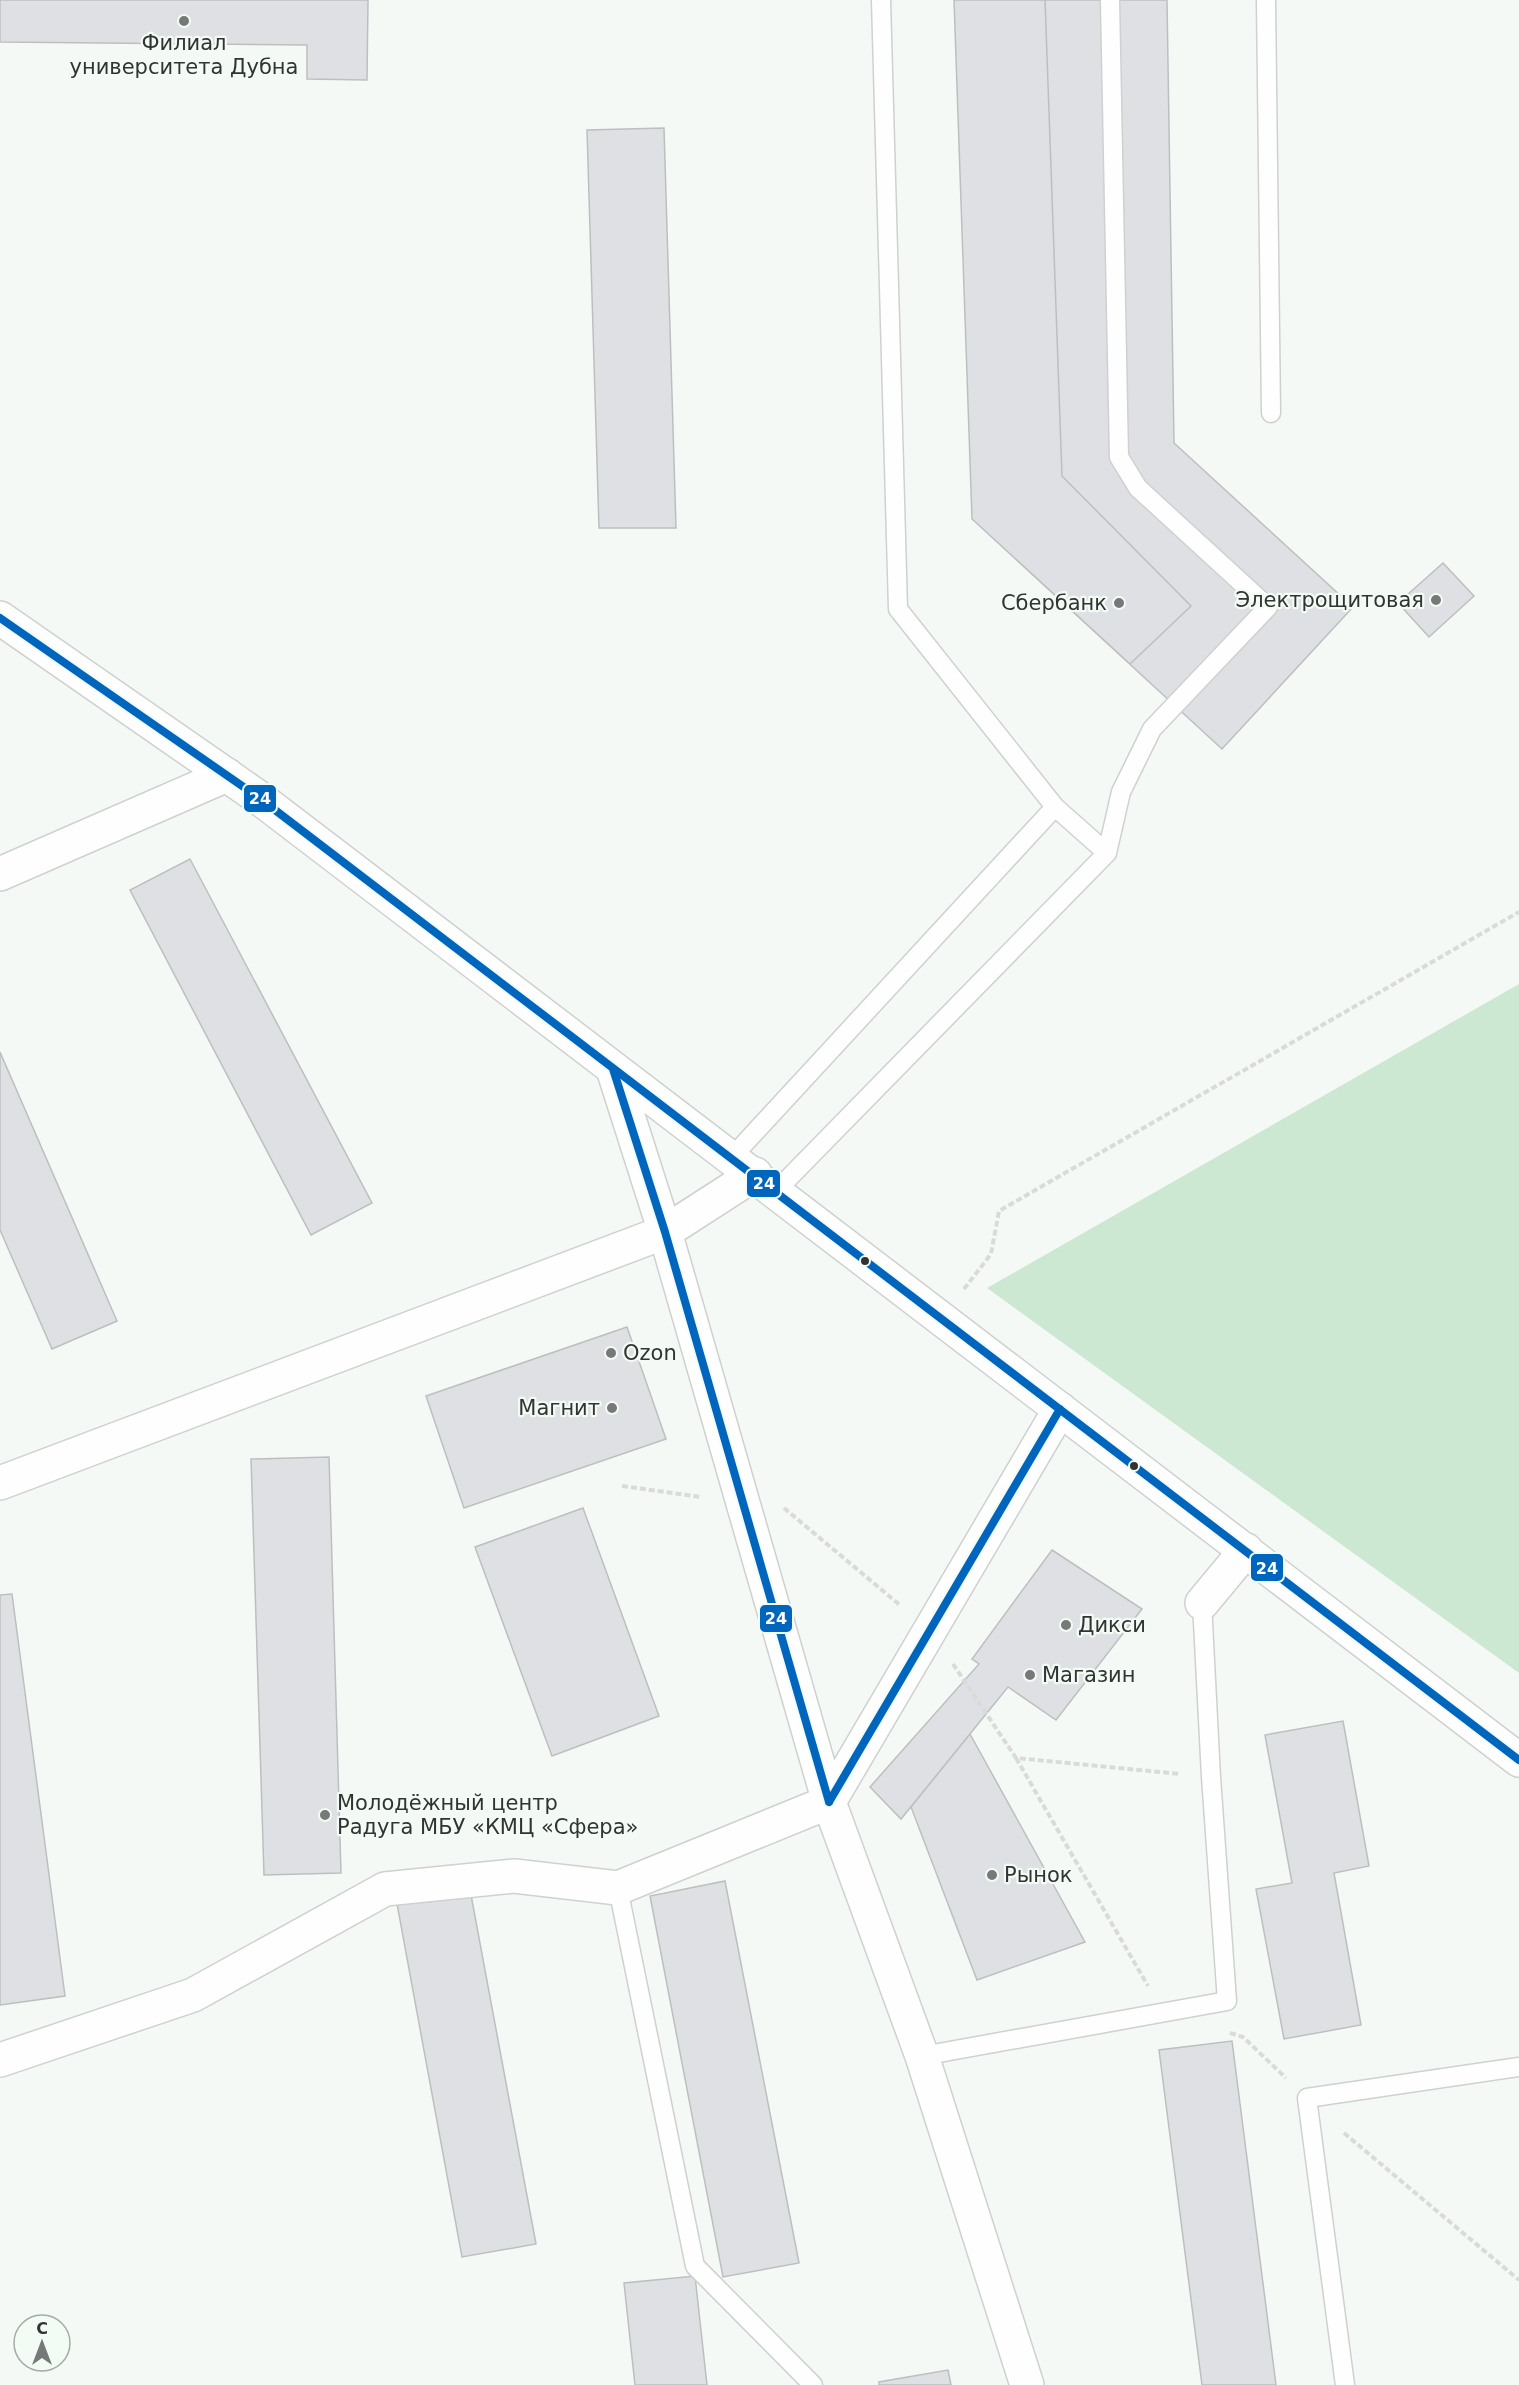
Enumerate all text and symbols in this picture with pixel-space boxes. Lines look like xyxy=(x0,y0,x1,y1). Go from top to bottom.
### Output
marker: Филиал университета Дубна xyxy=(177,14,191,28)
place label: Филиал университета Дубна xyxy=(70,31,298,79)
place label: Электрощитовая xyxy=(1236,588,1424,612)
place label: Сбербанк xyxy=(1001,591,1107,615)
marker: Электрощитовая xyxy=(1429,593,1443,607)
marker: Сбербанк xyxy=(1112,596,1126,610)
line badge: 24 xyxy=(243,784,277,813)
text: 24 xyxy=(249,789,271,808)
line badge: 24 xyxy=(746,1169,781,1198)
text: 24 xyxy=(753,1174,775,1193)
unlabelled marker xyxy=(859,1255,871,1267)
place label: Ozon xyxy=(623,1341,677,1365)
marker: Ozon xyxy=(604,1346,618,1360)
place label: Магнит xyxy=(518,1396,600,1420)
marker: Магнит xyxy=(605,1401,619,1415)
unlabelled marker xyxy=(1128,1460,1140,1472)
line badge: 24 xyxy=(1250,1553,1284,1582)
text: 24 xyxy=(1256,1559,1278,1578)
line badge: 24 xyxy=(759,1604,793,1633)
text: 24 xyxy=(765,1609,787,1628)
place label: Дикси xyxy=(1078,1613,1146,1637)
marker: Дикси xyxy=(1059,1618,1073,1632)
place label: Магазин xyxy=(1042,1663,1135,1687)
marker: Магазин xyxy=(1023,1668,1037,1682)
place label: Молодёжный центр Радуга МБУ «КМЦ «Сфера» xyxy=(337,1791,638,1839)
marker: Молодёжный центр Радуга МБУ «КМЦ «Сфера» xyxy=(318,1808,332,1822)
place label: Рынок xyxy=(1004,1863,1073,1887)
marker: Рынок xyxy=(985,1868,999,1882)
north arrow xyxy=(12,2313,72,2373)
text: С xyxy=(36,2319,48,2338)

